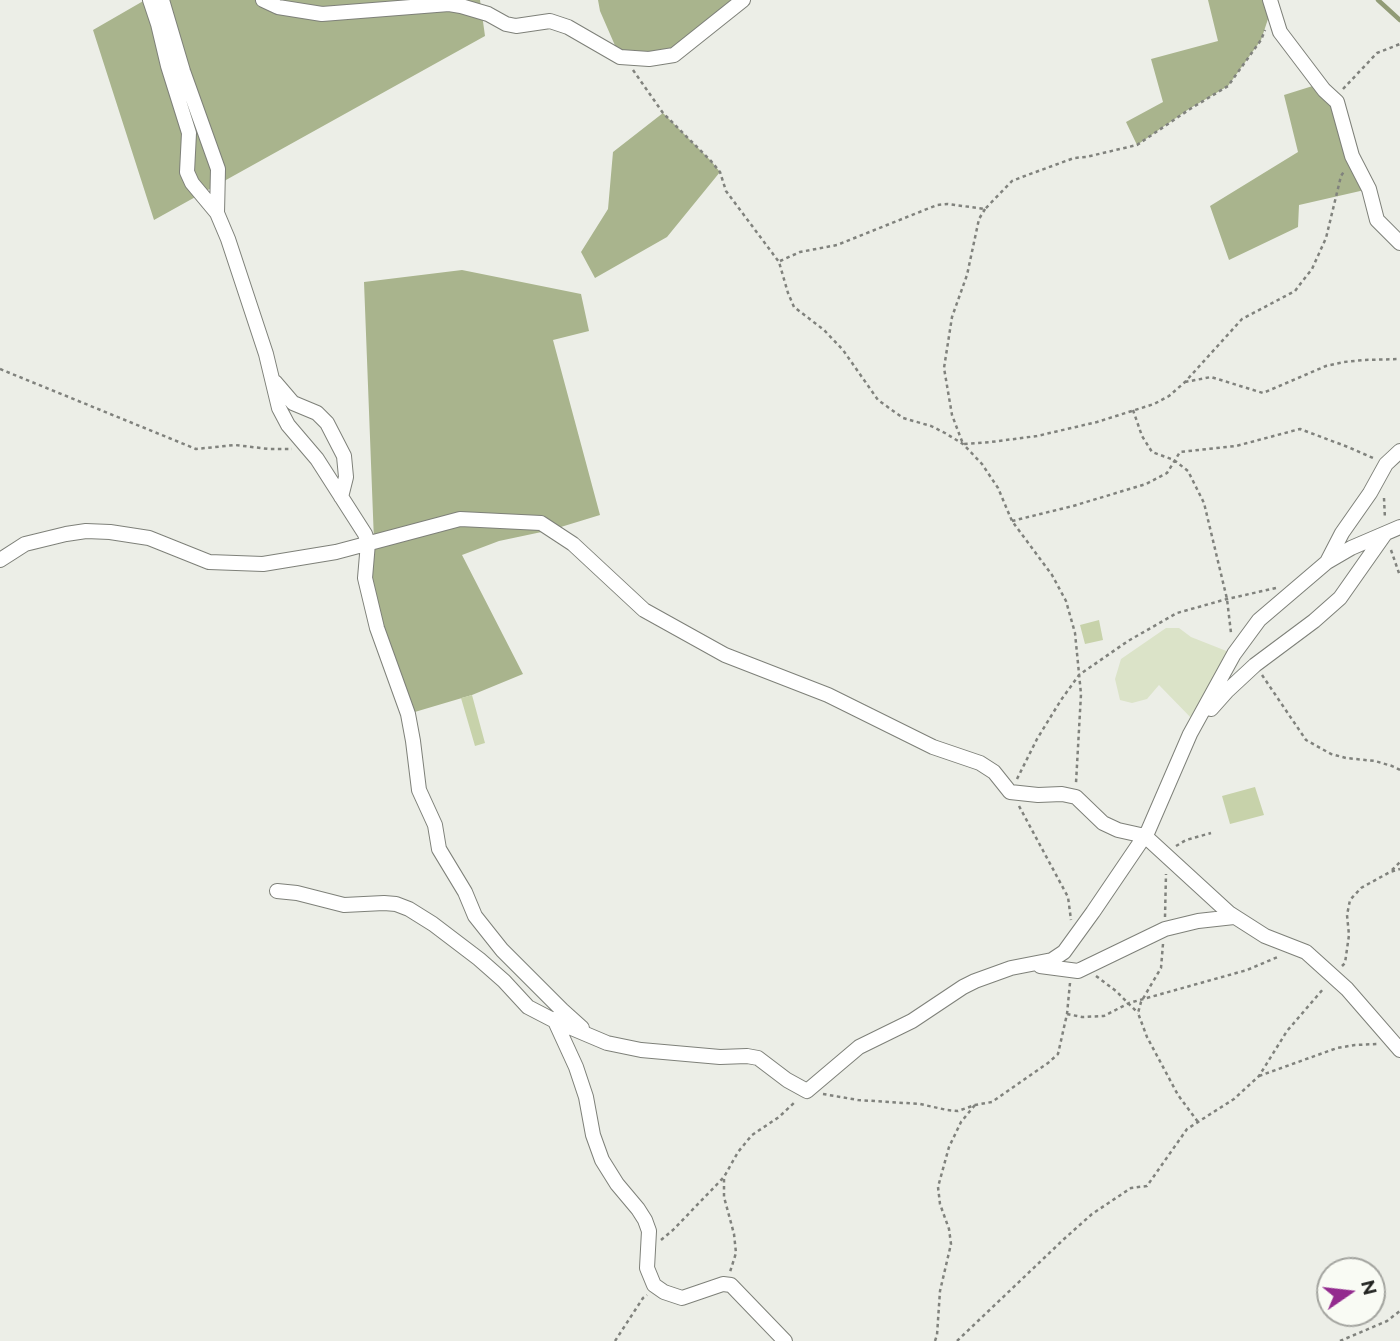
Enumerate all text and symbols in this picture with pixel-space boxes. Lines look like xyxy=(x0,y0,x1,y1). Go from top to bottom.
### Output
north arrow xyxy=(1316,1257,1386,1327)
text: N xyxy=(1357,1278,1382,1297)

